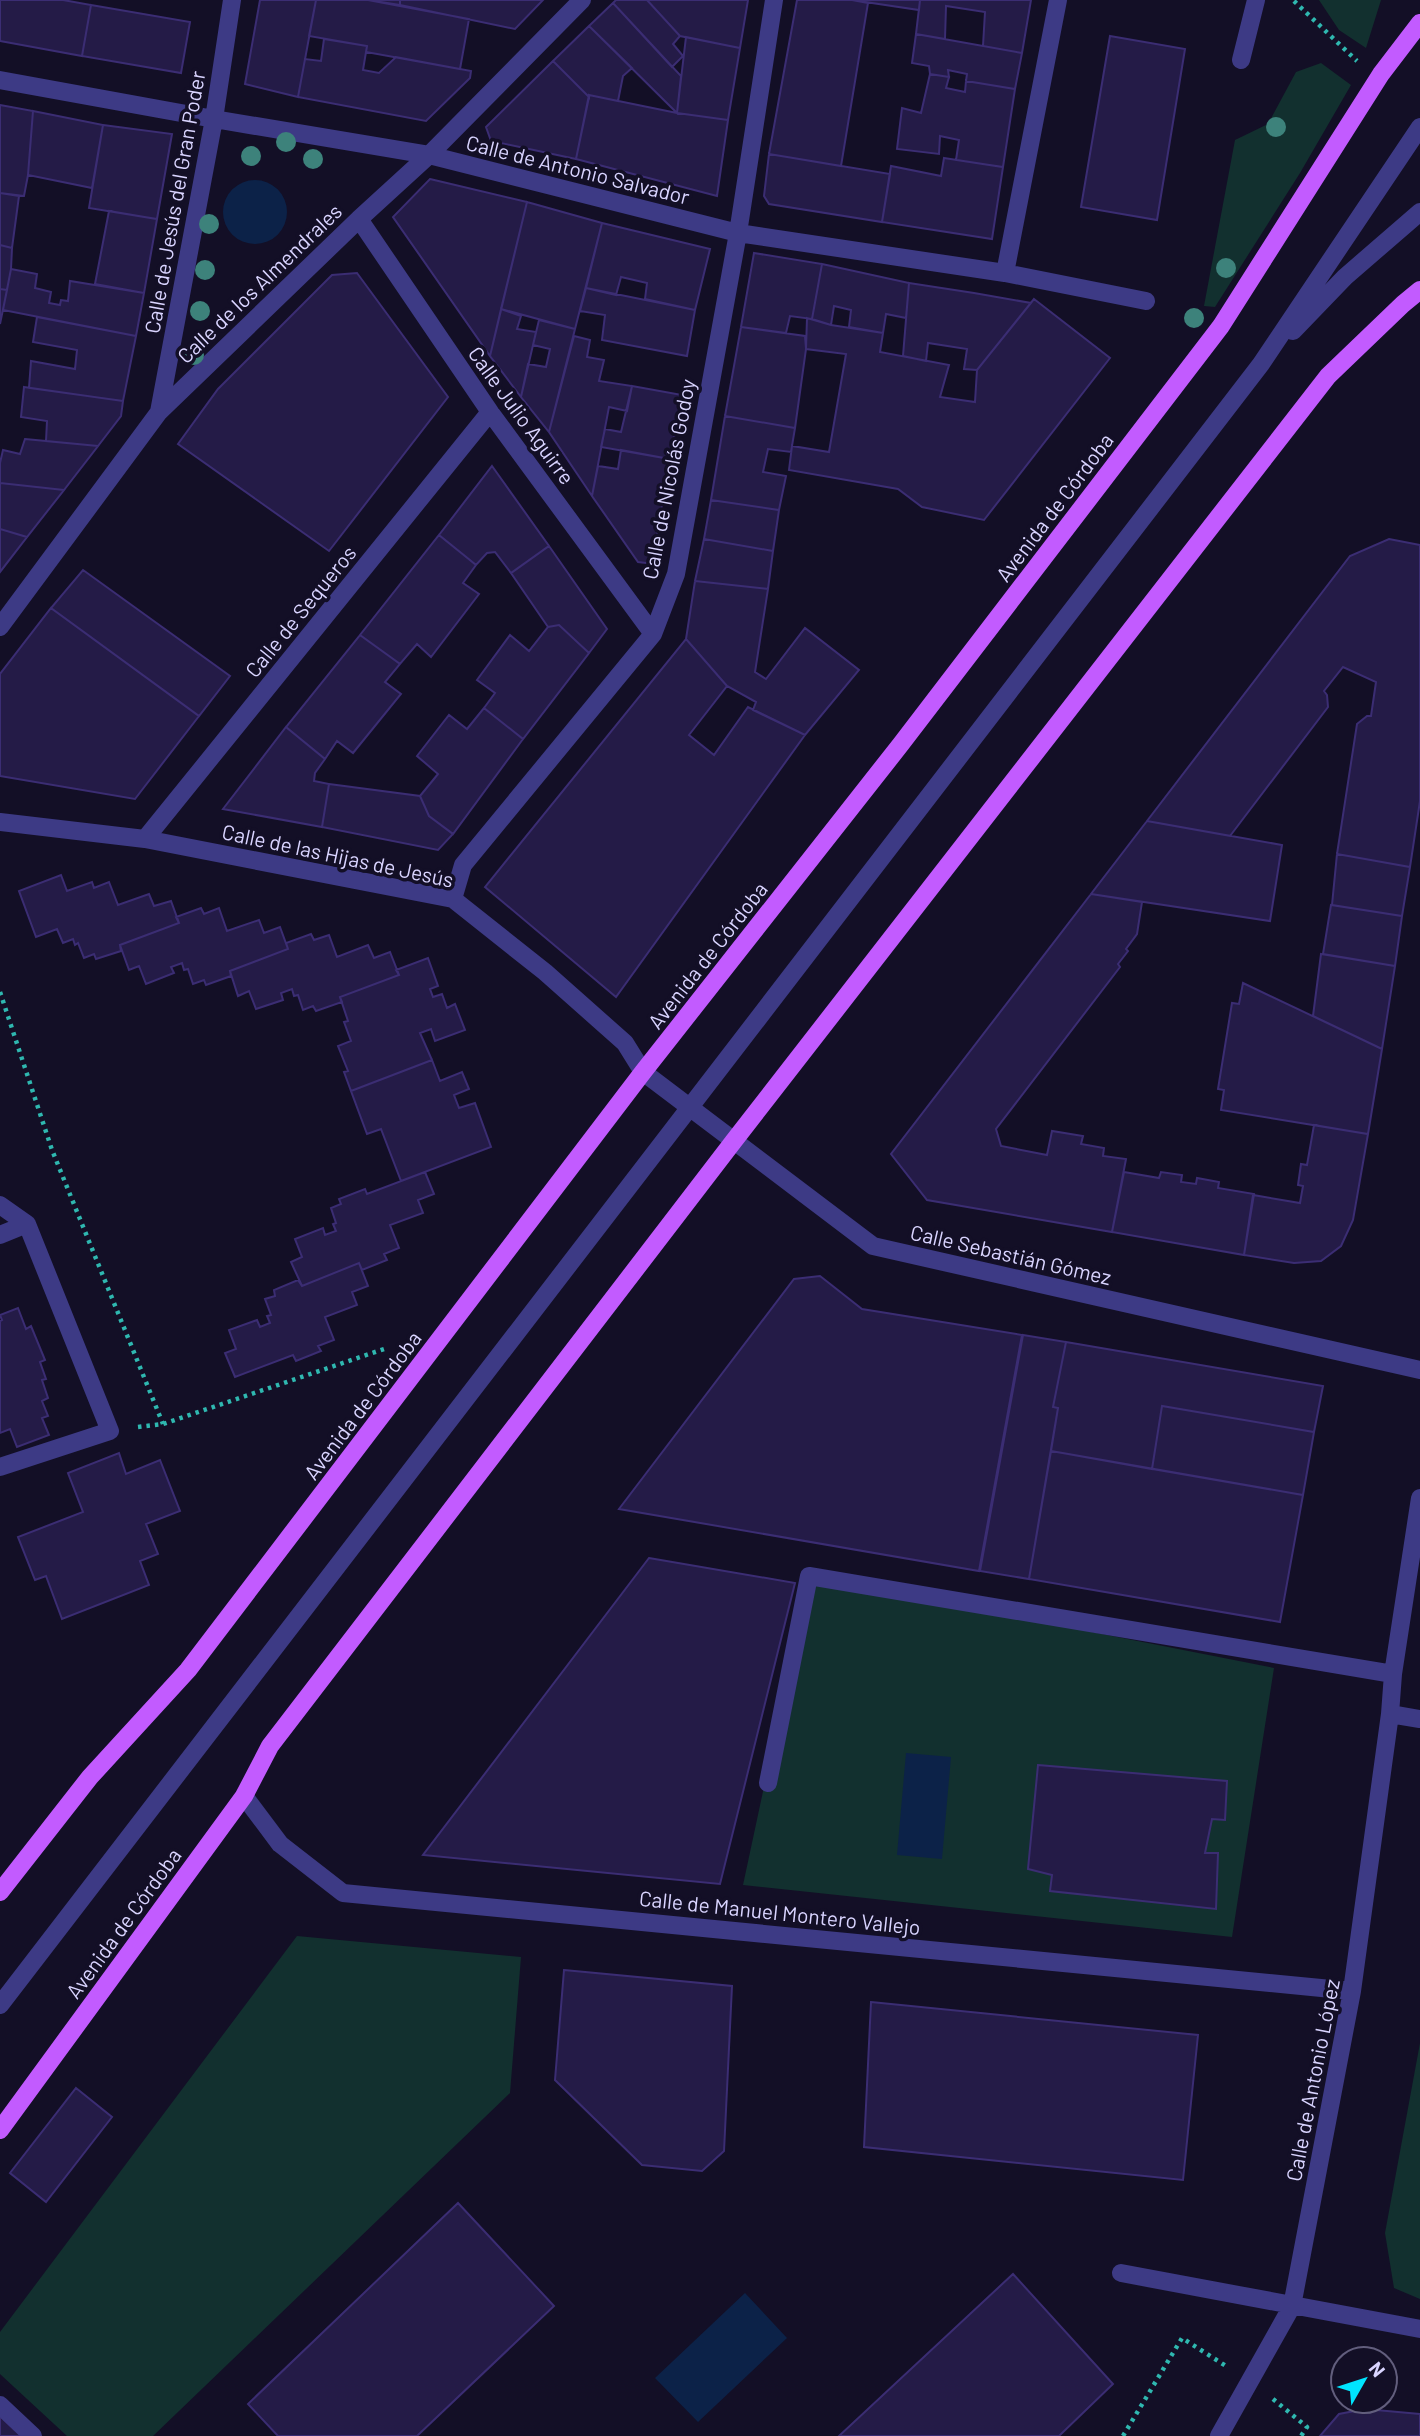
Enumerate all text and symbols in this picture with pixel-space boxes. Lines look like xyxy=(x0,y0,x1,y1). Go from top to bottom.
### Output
street label: Calle de Jesús del Gran Poder xyxy=(139,68,209,335)
street label: Calle de Antonio Salvador xyxy=(464,129,693,209)
street label: Calle de los Almendrales xyxy=(172,198,346,368)
street label: Calle Julio Aguirre xyxy=(464,341,580,489)
street label: Calle de Nicolás Godoy xyxy=(636,376,700,581)
street label: Avenida de Córdoba xyxy=(990,428,1118,586)
street label: Calle de Sequeros xyxy=(239,540,361,682)
street label: Calle de las Hijas de Jesús xyxy=(220,818,456,892)
street label: Avenida de Córdoba xyxy=(642,877,772,1033)
street label: Calle Sebastián Gómez xyxy=(908,1219,1114,1289)
street label: Avenida de Córdoba xyxy=(298,1326,426,1484)
street label: Avenida de Córdoba xyxy=(60,1843,186,2003)
street label: Calle de Manuel Montero Vallejo xyxy=(638,1885,922,1939)
street label: Calle de Antonio López xyxy=(1280,1977,1344,2183)
north arrow xyxy=(1329,2345,1399,2415)
text: N xyxy=(1365,2357,1391,2381)

